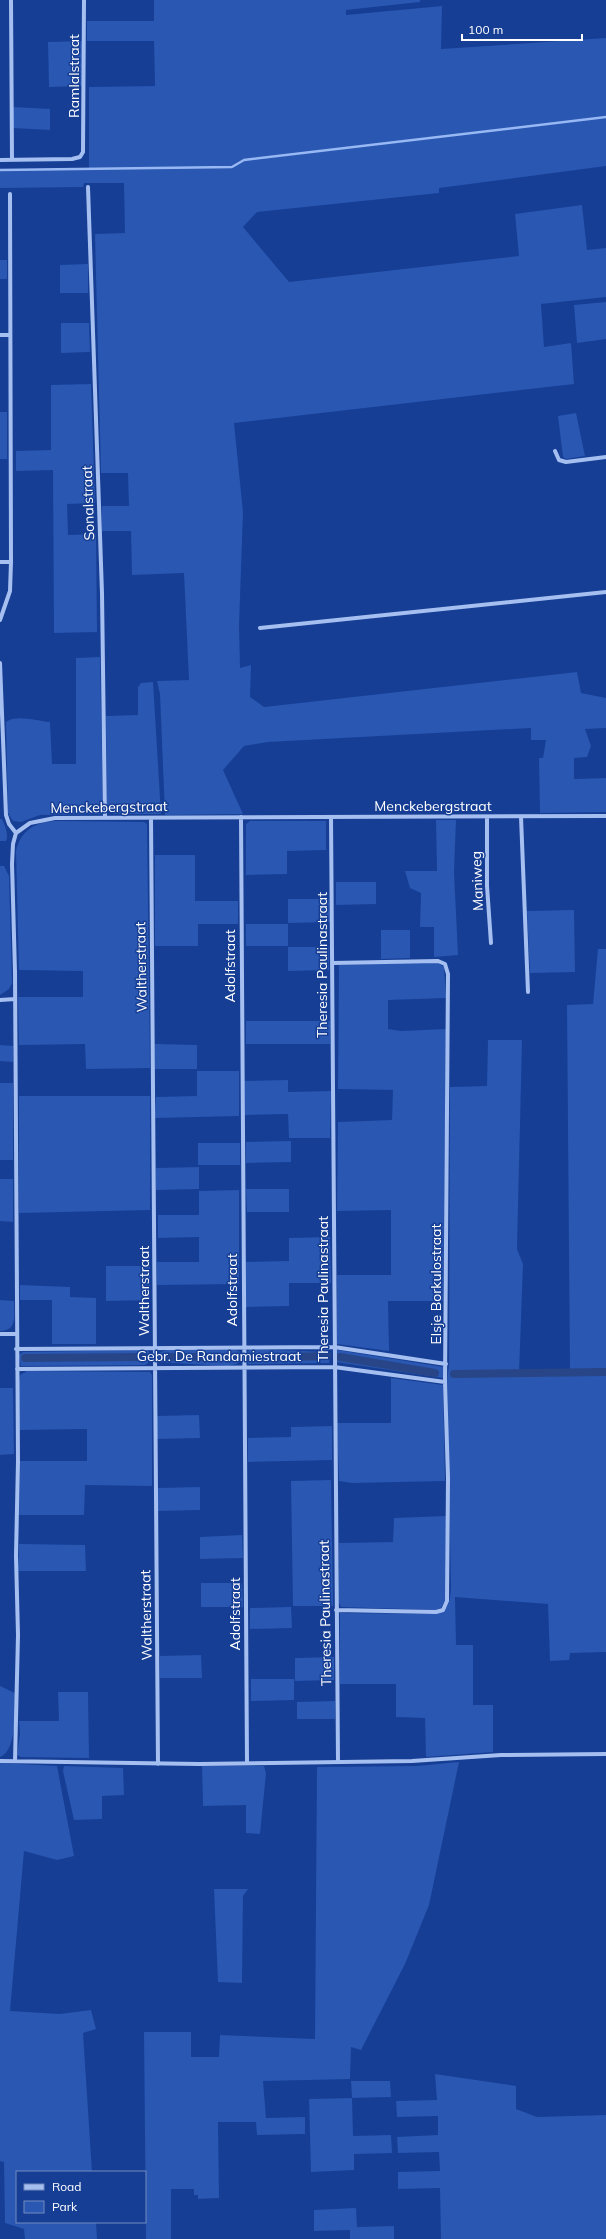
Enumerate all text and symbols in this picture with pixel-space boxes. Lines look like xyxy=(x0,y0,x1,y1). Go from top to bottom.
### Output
scale bar xyxy=(462,16,582,42)
text: 100 m xyxy=(468,22,503,37)
street label: Ramlalstraat xyxy=(65,34,83,118)
street label: Sonalstraat xyxy=(78,465,98,541)
street label: Menckebergstraat xyxy=(50,797,168,817)
street label: Menckebergstraat xyxy=(374,797,492,815)
street label: Maniweg xyxy=(467,851,487,911)
street label: Theresia Paulinastraat xyxy=(313,892,331,1038)
street label: Waltherstraat xyxy=(131,921,151,1013)
street label: Adolfstraat xyxy=(221,929,239,1003)
street label: Theresia Paulinastraat xyxy=(314,1216,332,1362)
street label: Elsje Borkulostraat xyxy=(427,1224,445,1344)
street label: Waltherstraat xyxy=(135,1246,153,1336)
street label: Adolfstraat xyxy=(223,1253,241,1327)
street label: Gebr. De Randamiestraat xyxy=(137,1347,301,1365)
street label: Theresia Paulinastraat xyxy=(315,1540,335,1686)
street label: Waltherstraat xyxy=(136,1569,156,1661)
street label: Adolfstraat xyxy=(226,1577,244,1651)
legend xyxy=(16,2171,146,2223)
text: Road xyxy=(52,2179,81,2194)
text: Park xyxy=(52,2199,78,2214)

